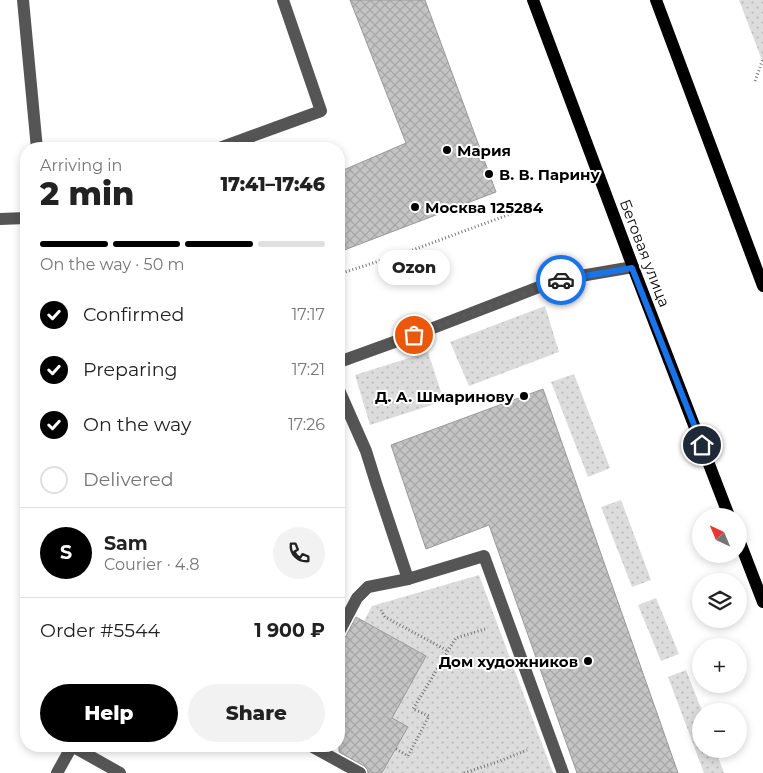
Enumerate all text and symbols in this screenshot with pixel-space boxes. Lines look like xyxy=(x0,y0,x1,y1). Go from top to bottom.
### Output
place label: Мария xyxy=(457,141,511,160)
marker: Мария xyxy=(441,144,453,156)
text: Arriving in xyxy=(40,156,122,175)
place label: В. В. Парину xyxy=(499,165,601,184)
marker: В. В. Парину xyxy=(483,168,495,180)
text: 17:41–17:46 xyxy=(220,173,325,196)
text: 2 min xyxy=(40,174,134,213)
street label: Беговая улица xyxy=(616,196,674,310)
place label: Москва 125284 xyxy=(425,198,544,217)
marker: Москва 125284 xyxy=(409,201,421,213)
callout: Ozon xyxy=(378,250,450,285)
text: On the way · 50 m xyxy=(40,255,184,274)
courier xyxy=(536,255,586,305)
text: Ozon xyxy=(392,258,436,277)
icon: car xyxy=(547,266,575,294)
icon: check xyxy=(40,301,68,329)
text: Confirmed xyxy=(83,303,184,326)
text: 17:17 xyxy=(292,305,325,324)
pin xyxy=(393,314,435,356)
icon: bag xyxy=(400,321,428,349)
icon: check xyxy=(40,356,68,384)
text: Preparing xyxy=(83,358,178,381)
text: 17:21 xyxy=(292,360,325,379)
place label: Д. А. Шмаринову xyxy=(375,387,515,406)
marker: Д. А. Шмаринову xyxy=(518,390,530,402)
icon: check xyxy=(40,411,68,439)
text: On the way xyxy=(83,413,191,436)
text: 17:26 xyxy=(288,415,325,434)
pin xyxy=(681,424,723,466)
icon: home xyxy=(688,431,716,459)
text: Delivered xyxy=(83,468,174,491)
north arrow xyxy=(692,508,748,562)
map controls xyxy=(692,508,747,758)
button: phone xyxy=(273,527,325,579)
text: Sam xyxy=(104,532,148,555)
text: S xyxy=(60,541,72,564)
text: Courier · 4.8 xyxy=(104,555,200,574)
button: layers xyxy=(692,573,747,628)
text: Order #5544 xyxy=(40,619,160,642)
text: 1 900 ₽ xyxy=(254,619,325,642)
button: + xyxy=(692,638,747,693)
place label: Дом художников xyxy=(439,652,578,671)
marker: Дом художников xyxy=(582,655,594,667)
button: Help xyxy=(40,684,178,742)
button: Share xyxy=(188,684,325,742)
button: − xyxy=(692,703,747,758)

